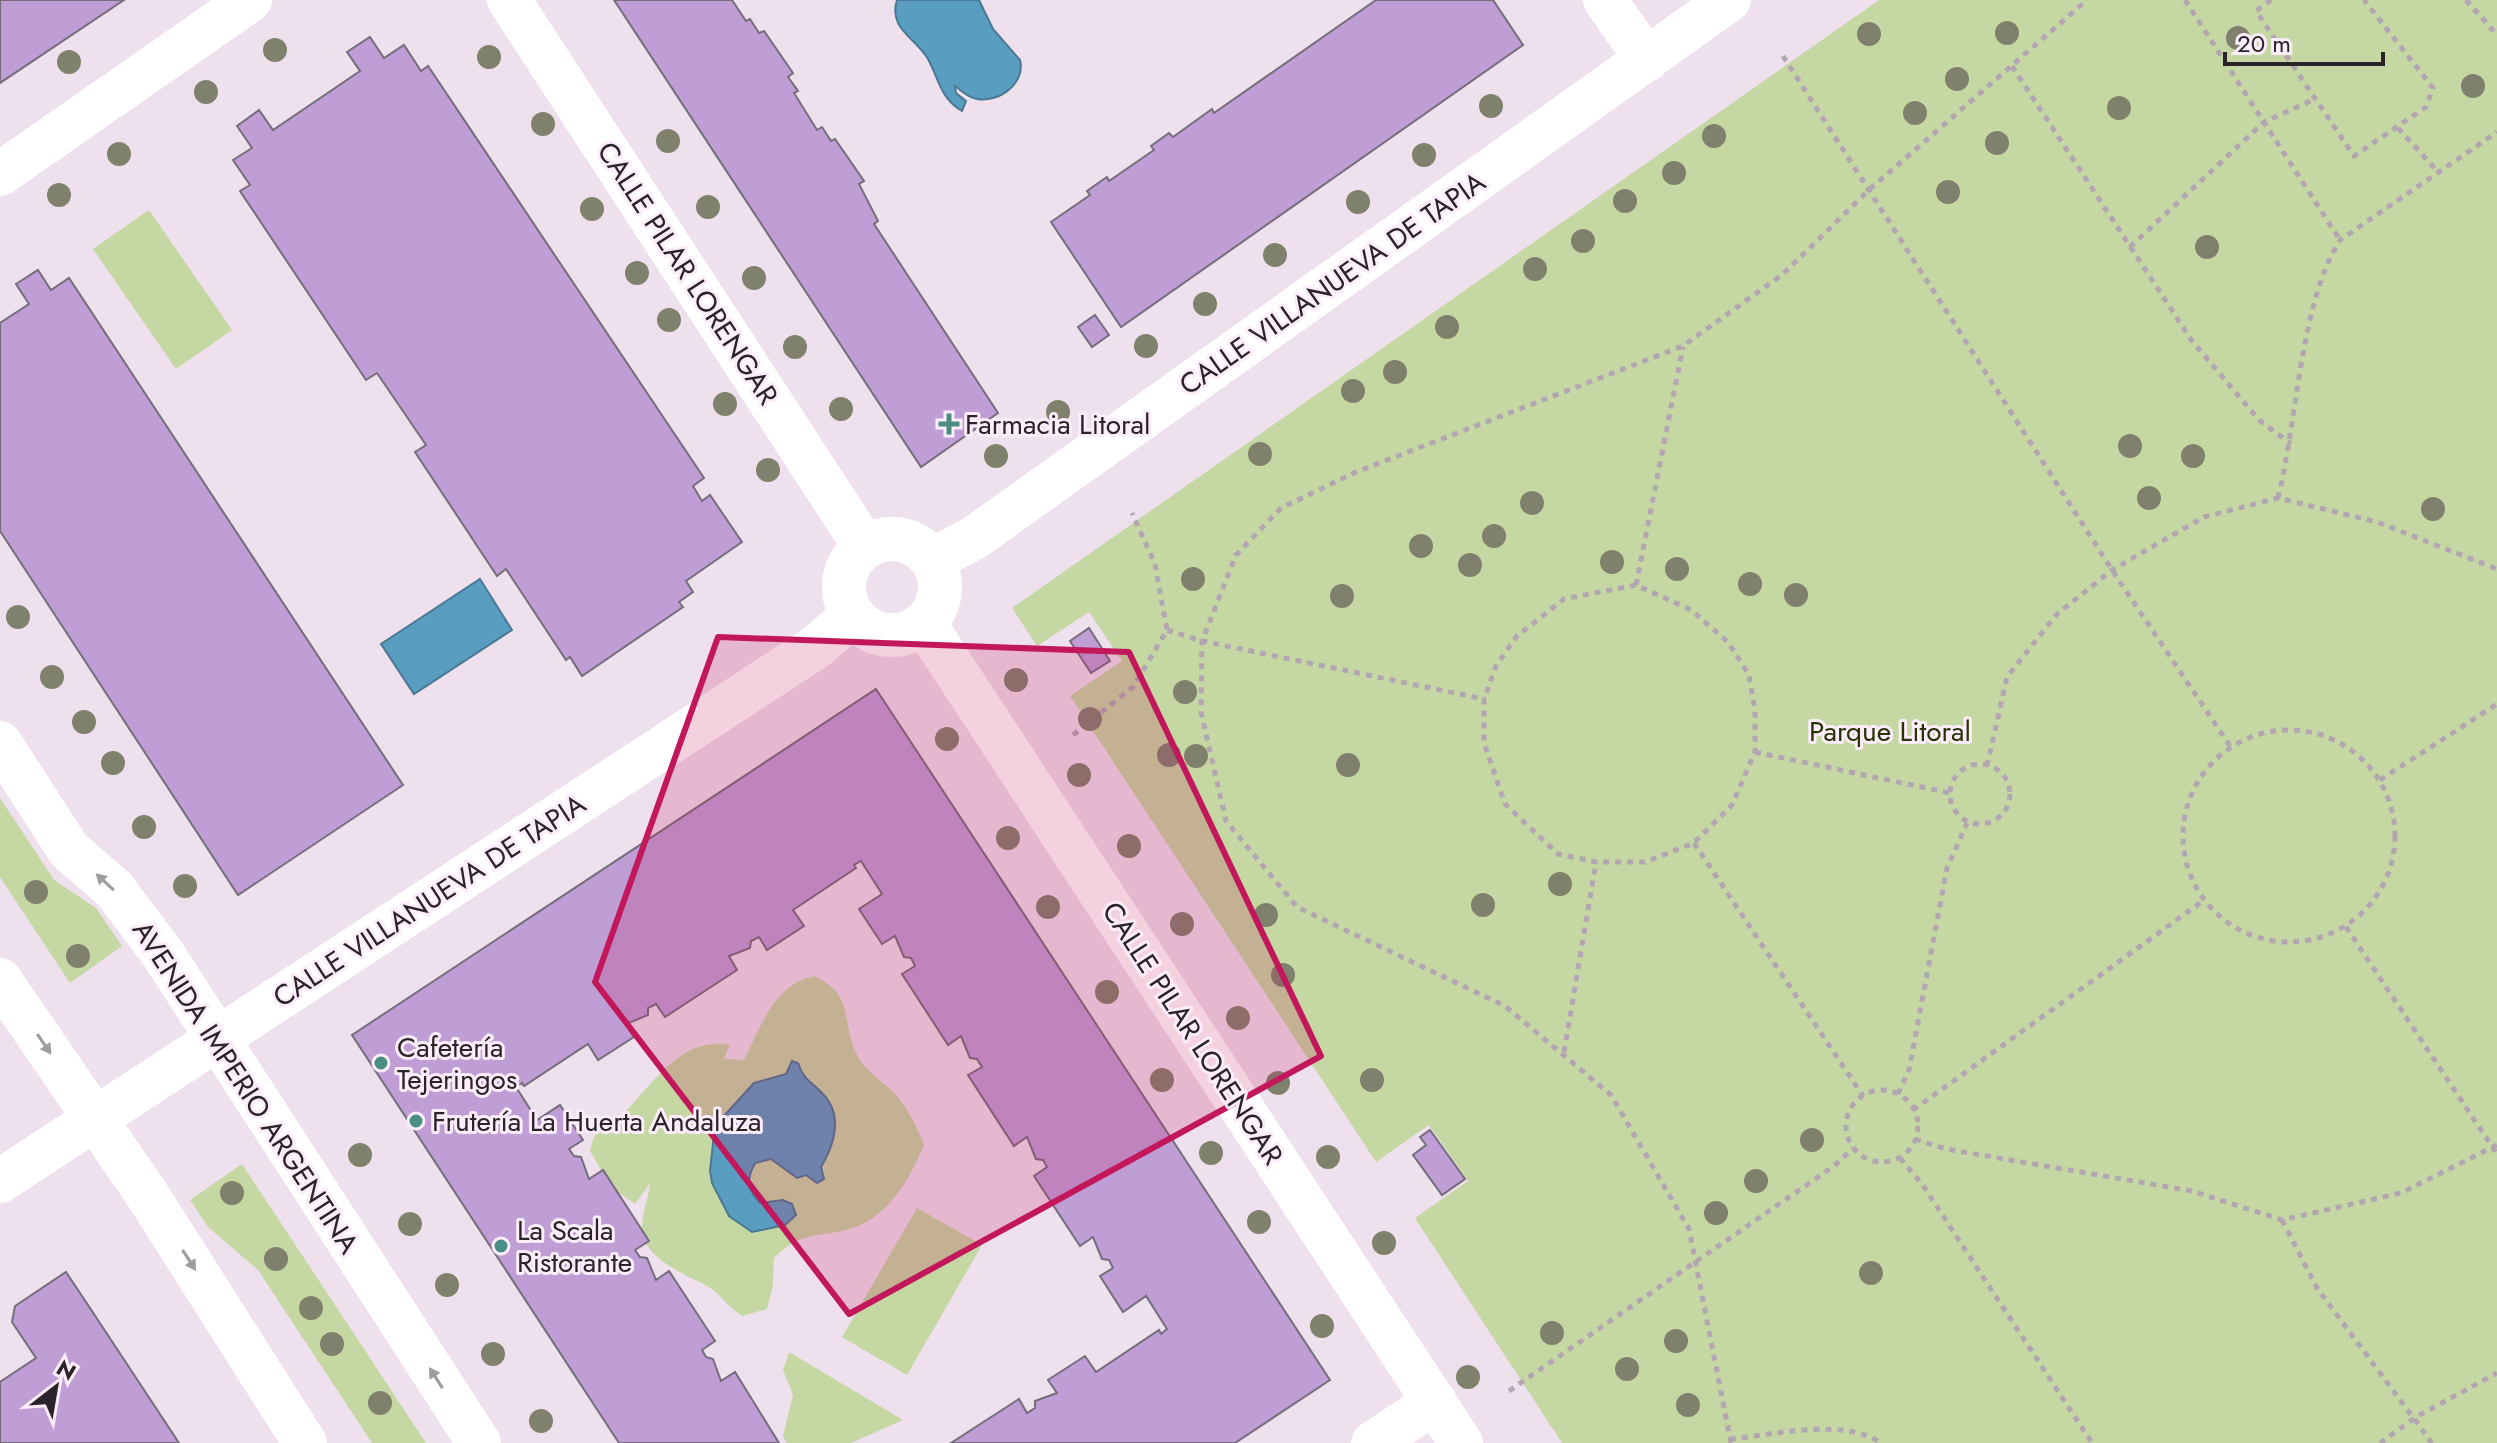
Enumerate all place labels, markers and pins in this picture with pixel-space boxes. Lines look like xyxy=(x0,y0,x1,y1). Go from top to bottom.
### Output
place label: Farmacia Litoral xyxy=(965,404,1150,445)
marker: Farmacia Litoral xyxy=(940,415,958,433)
place label: Cafetería Tejeringos xyxy=(397,1027,517,1100)
marker: Cafetería Tejeringos xyxy=(372,1054,390,1072)
place label: Frutería La Huerta Andaluza xyxy=(432,1101,762,1142)
marker: Frutería La Huerta Andaluza xyxy=(407,1112,425,1130)
place label: La Scala Ristorante xyxy=(517,1210,632,1283)
marker: La Scala Ristorante xyxy=(492,1237,510,1255)

